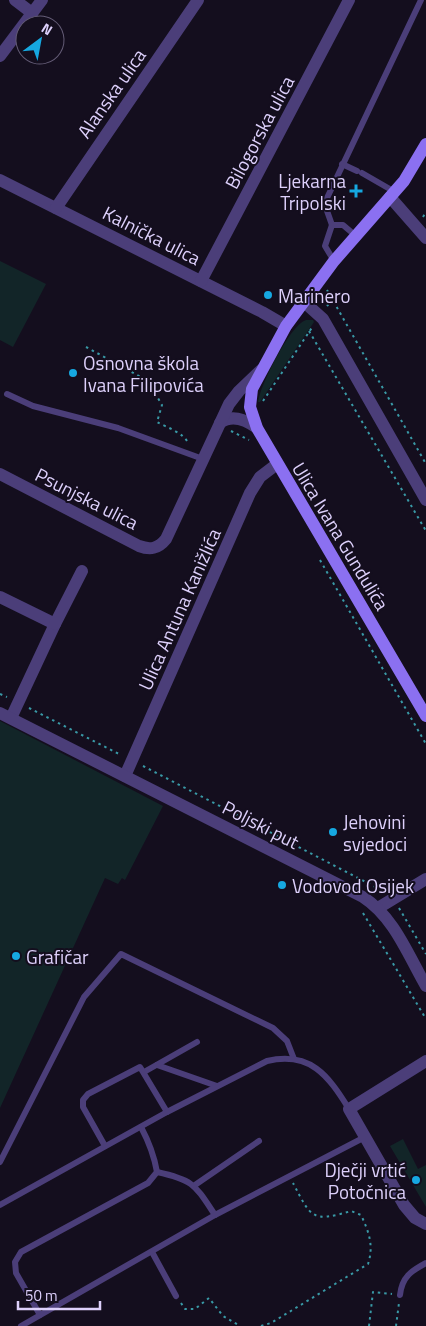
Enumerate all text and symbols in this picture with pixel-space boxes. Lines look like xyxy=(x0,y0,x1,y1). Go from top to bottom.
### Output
north arrow xyxy=(15,15,65,65)
text: N xyxy=(37,17,57,40)
street label: Alanska ulica xyxy=(69,42,153,144)
street label: Bilogorska ulica xyxy=(217,70,301,194)
place label: Ljekarna Tripolski xyxy=(278,166,346,217)
marker: Ljekarna Tripolski xyxy=(350,185,362,197)
street label: Kalnička ulica xyxy=(98,198,206,272)
place label: Marinero xyxy=(278,281,350,310)
marker: Marinero xyxy=(262,289,274,301)
place label: Osnovna škola Ivana Filipovića xyxy=(83,348,204,399)
marker: Osnovna škola Ivana Filipovića xyxy=(67,367,79,379)
street label: Ulica Ivana Gundulića xyxy=(285,456,397,616)
street label: Psunjska ulica xyxy=(30,460,144,537)
street label: Ulica Antuna Kanižlića xyxy=(130,523,228,695)
street label: Poljski put xyxy=(218,792,305,856)
place label: Jehovini svjedoci xyxy=(343,807,407,858)
marker: Jehovini svjedoci xyxy=(327,826,339,838)
place label: Vodovod Osijek xyxy=(292,871,414,900)
marker: Vodovod Osijek xyxy=(276,879,288,891)
place label: Grafičar xyxy=(26,942,89,971)
marker: Grafičar xyxy=(10,950,22,962)
place label: Dječji vrtić Potočnica xyxy=(324,1155,406,1206)
marker: Dječji vrtić Potočnica xyxy=(410,1174,422,1186)
scale bar xyxy=(18,1278,100,1310)
text: 50 m xyxy=(25,1284,58,1307)

